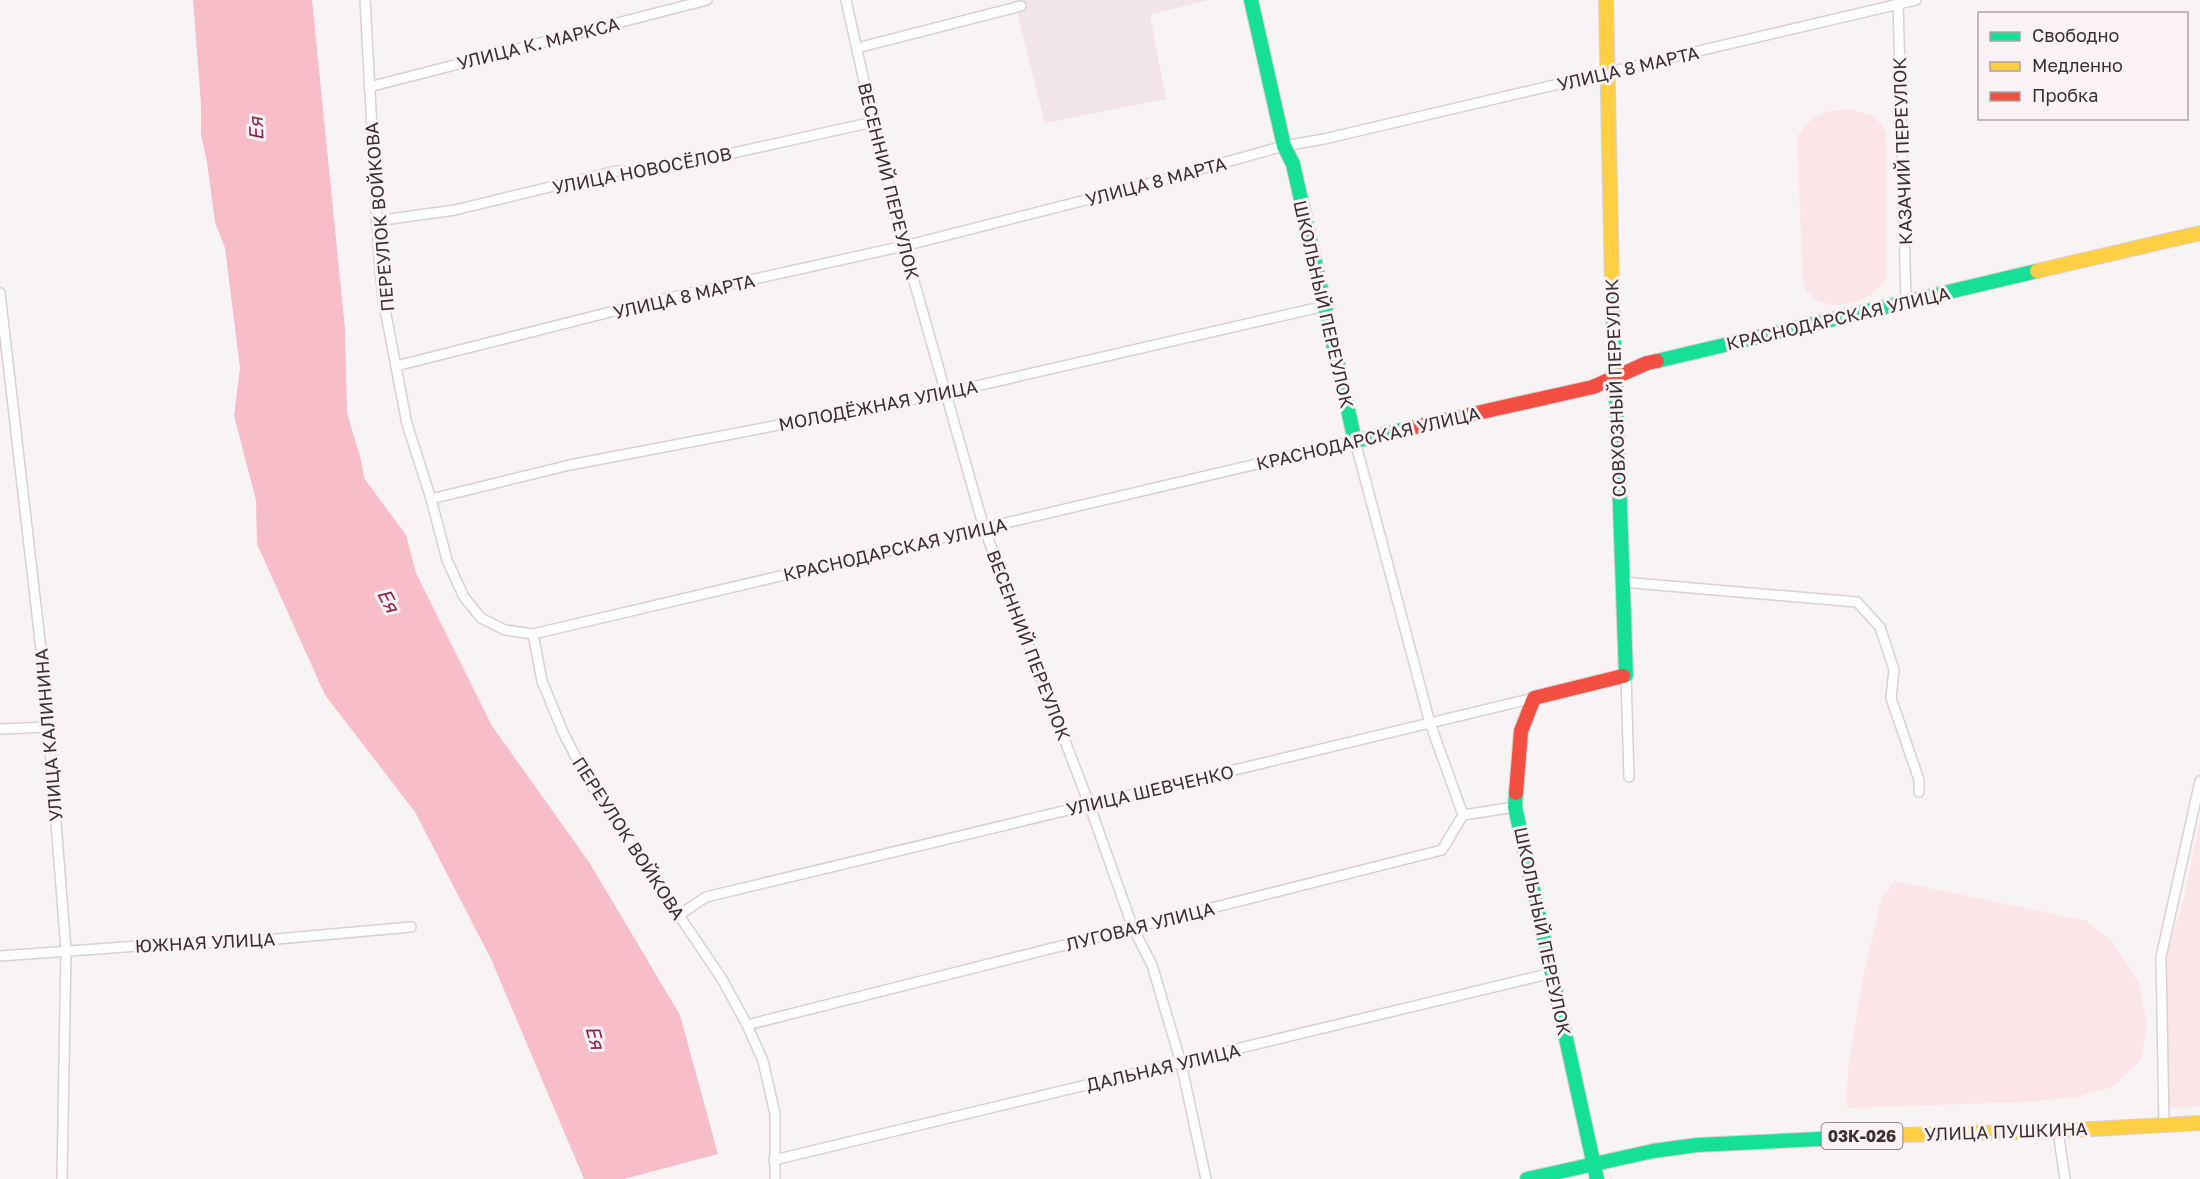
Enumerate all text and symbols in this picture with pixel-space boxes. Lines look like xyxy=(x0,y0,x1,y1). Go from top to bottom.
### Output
street label: УЛИЦА К. МАРКСА xyxy=(455,12,621,74)
legend xyxy=(1978,12,2188,120)
text: Свободно xyxy=(2032,24,2119,46)
street label: УЛИЦА 8 МАРТА xyxy=(1555,41,1701,95)
text: Медленно xyxy=(2032,54,2123,76)
street label: КАЗАЧИЙ ПЕРЕУЛОК xyxy=(1888,56,1916,245)
street label: ВЕСЕННИЙ ПЕРЕУЛОК xyxy=(854,80,924,282)
text: Пробка xyxy=(2032,84,2098,106)
water label: Ея xyxy=(243,115,267,141)
street label: ПЕРЕУЛОК ВОЙКОВА xyxy=(360,121,398,313)
street label: УЛИЦА НОВОСЁЛОВ xyxy=(551,142,733,198)
street label: УЛИЦА 8 МАРТА xyxy=(1083,152,1229,210)
street label: ШКОЛЬНЫЙ ПЕРЕУЛОК xyxy=(1289,198,1359,411)
street label: УЛИЦА 8 МАРТА xyxy=(611,269,757,323)
street label: СОВХОЗНЫЙ ПЕРЕУЛОК xyxy=(1600,278,1630,498)
street label: КРАСНОДАРСКАЯ УЛИЦА xyxy=(1724,282,1952,354)
street label: МОЛОДЁЖНАЯ УЛИЦА xyxy=(777,375,979,435)
street label: КРАСНОДАРСКАЯ УЛИЦА xyxy=(1254,402,1482,474)
street label: КРАСНОДАРСКАЯ УЛИЦА xyxy=(781,513,1009,585)
street label: ВЕСЕННИЙ ПЕРЕУЛОК xyxy=(982,546,1076,744)
water label: Ея xyxy=(373,584,406,617)
street label: УЛИЦА КАЛИНИНА xyxy=(29,648,67,822)
street label: ПЕРЕУЛОК ВОЙКОВА xyxy=(568,752,690,924)
street label: УЛИЦА ШЕВЧЕНКО xyxy=(1064,760,1236,820)
street label: ШКОЛЬНЫЙ ПЕРЕУЛОК xyxy=(1510,825,1576,1038)
street label: ЛУГОВАЯ УЛИЦА xyxy=(1063,897,1217,955)
street label: ЮЖНАЯ УЛИЦА xyxy=(134,927,276,957)
water label: Ея xyxy=(581,1022,611,1053)
street label: ДАЛЬНАЯ УЛИЦА xyxy=(1084,1039,1242,1095)
street label: УЛИЦА ПУШКИНА xyxy=(1924,1117,2088,1145)
road number: 03К-026 xyxy=(1822,1123,1902,1149)

